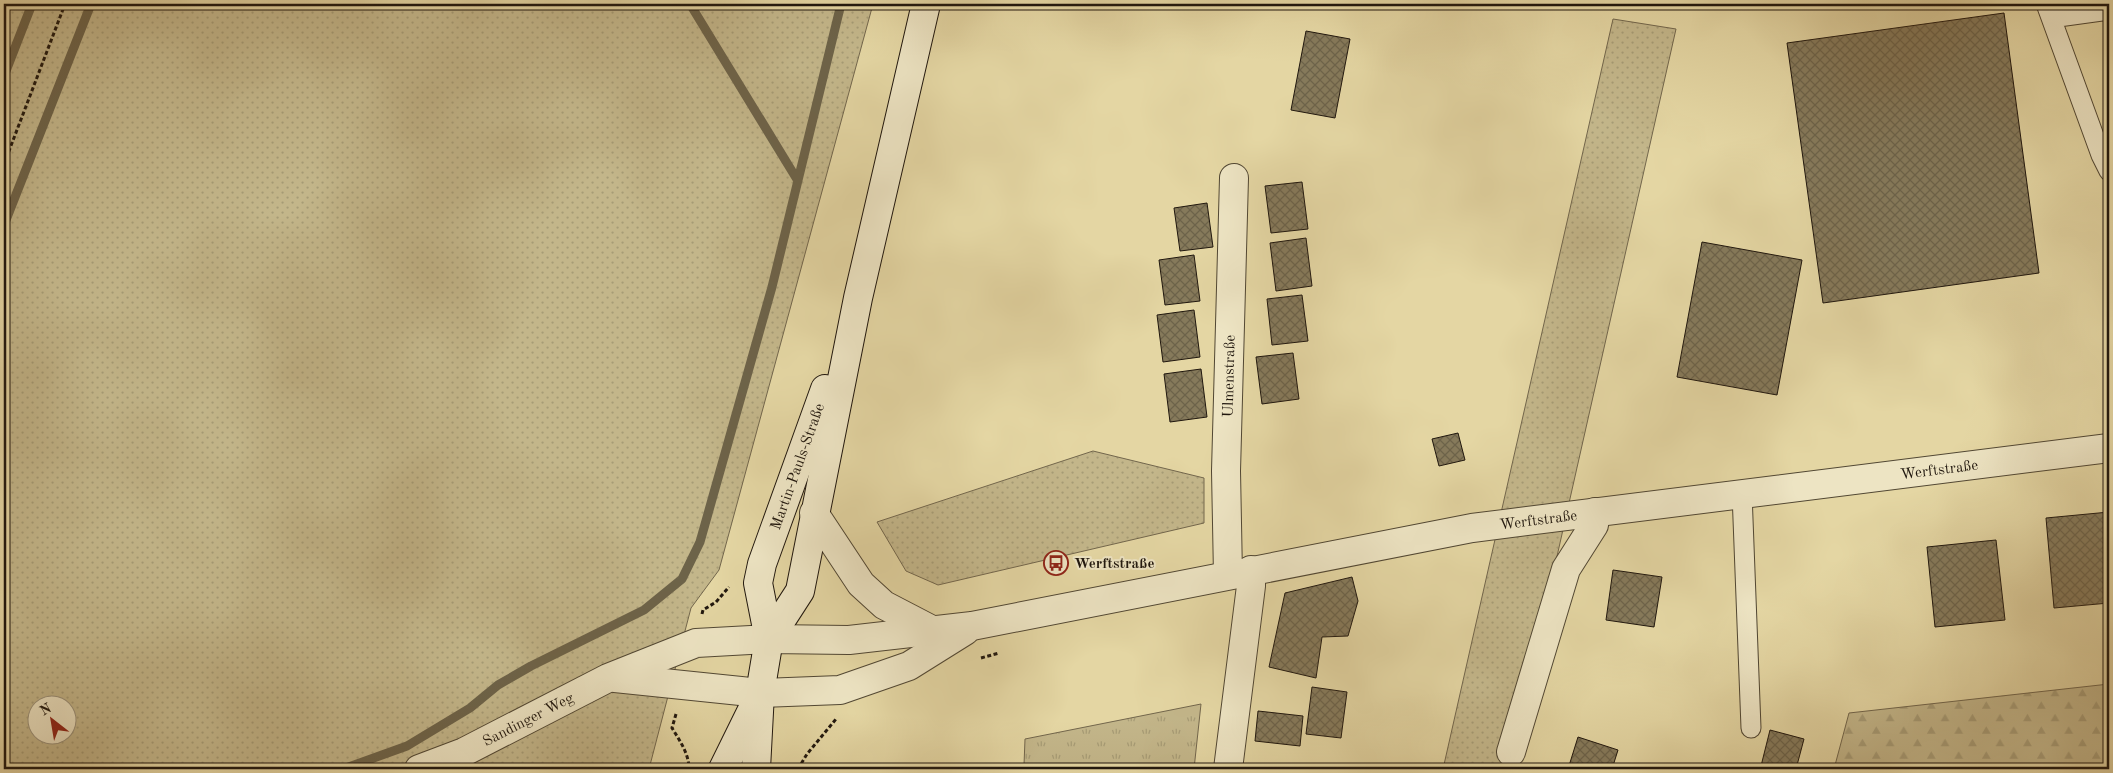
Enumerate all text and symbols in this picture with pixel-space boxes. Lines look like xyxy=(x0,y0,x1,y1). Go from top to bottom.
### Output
street label: Ulmenstraße xyxy=(1221,334,1239,418)
street label: Martin-Pauls-Straße xyxy=(769,402,828,532)
street label: Werftstraße xyxy=(1900,458,1979,483)
street label: Werftstraße xyxy=(1499,509,1578,533)
bus stop icon: Werftstraße xyxy=(1043,550,1069,576)
place label: Werftstraße xyxy=(1074,557,1154,572)
street label: Sandinger Weg xyxy=(481,691,576,750)
north arrow xyxy=(28,696,78,746)
text: N xyxy=(38,701,54,718)

